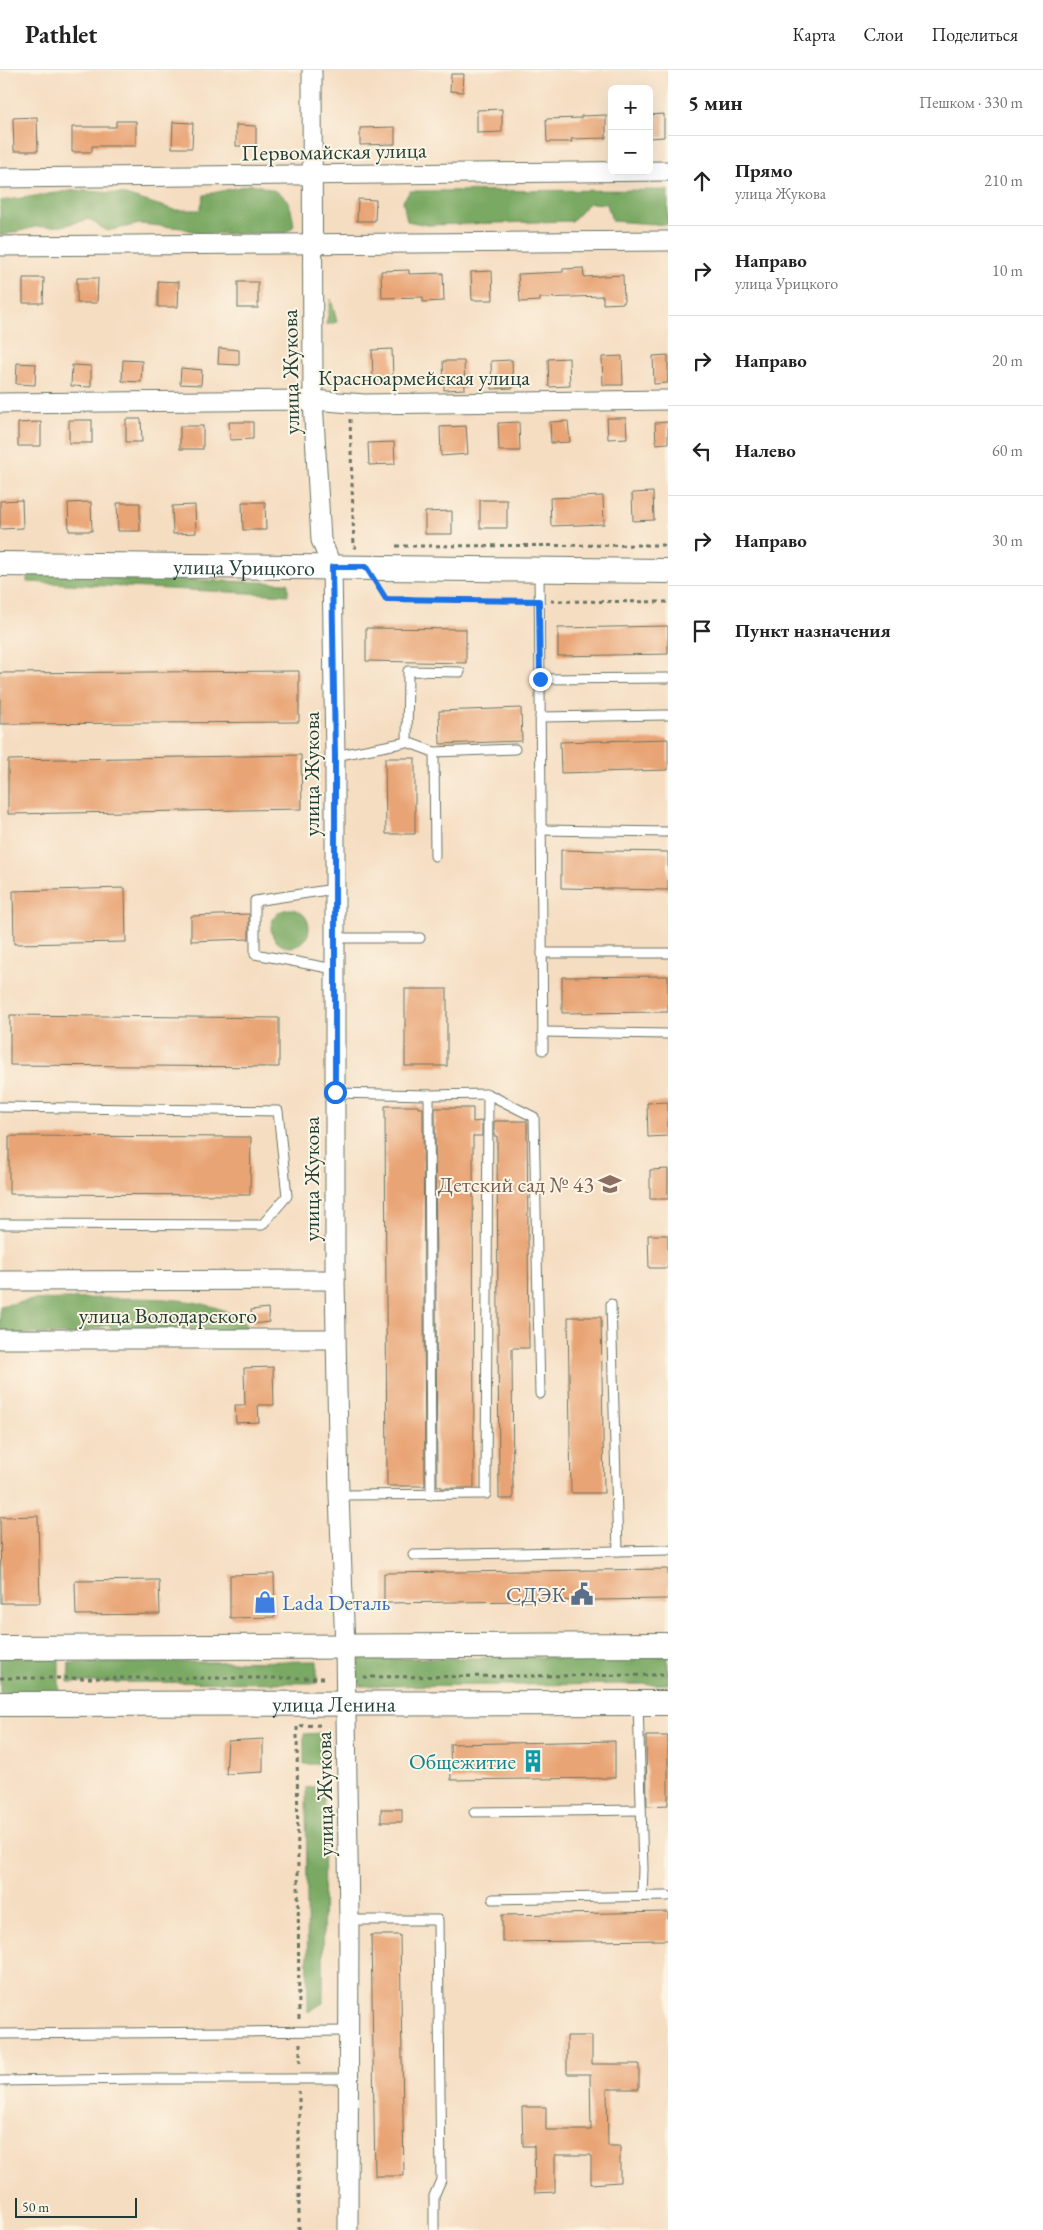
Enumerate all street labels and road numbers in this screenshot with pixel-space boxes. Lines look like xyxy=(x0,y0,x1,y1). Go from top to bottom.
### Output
street label: Первомайская улица xyxy=(241,135,427,168)
street label: улица Жукова xyxy=(275,309,306,435)
street label: Красноармейская улица xyxy=(318,363,530,392)
street label: улица Урицкого xyxy=(173,552,315,582)
street label: улица Жукова xyxy=(297,711,326,837)
street label: улица Жукова xyxy=(297,1116,326,1242)
street label: улица Володарского xyxy=(79,1301,257,1330)
street label: улица Ленина xyxy=(272,1689,396,1719)
street label: улица Жукова xyxy=(309,1731,340,1857)

